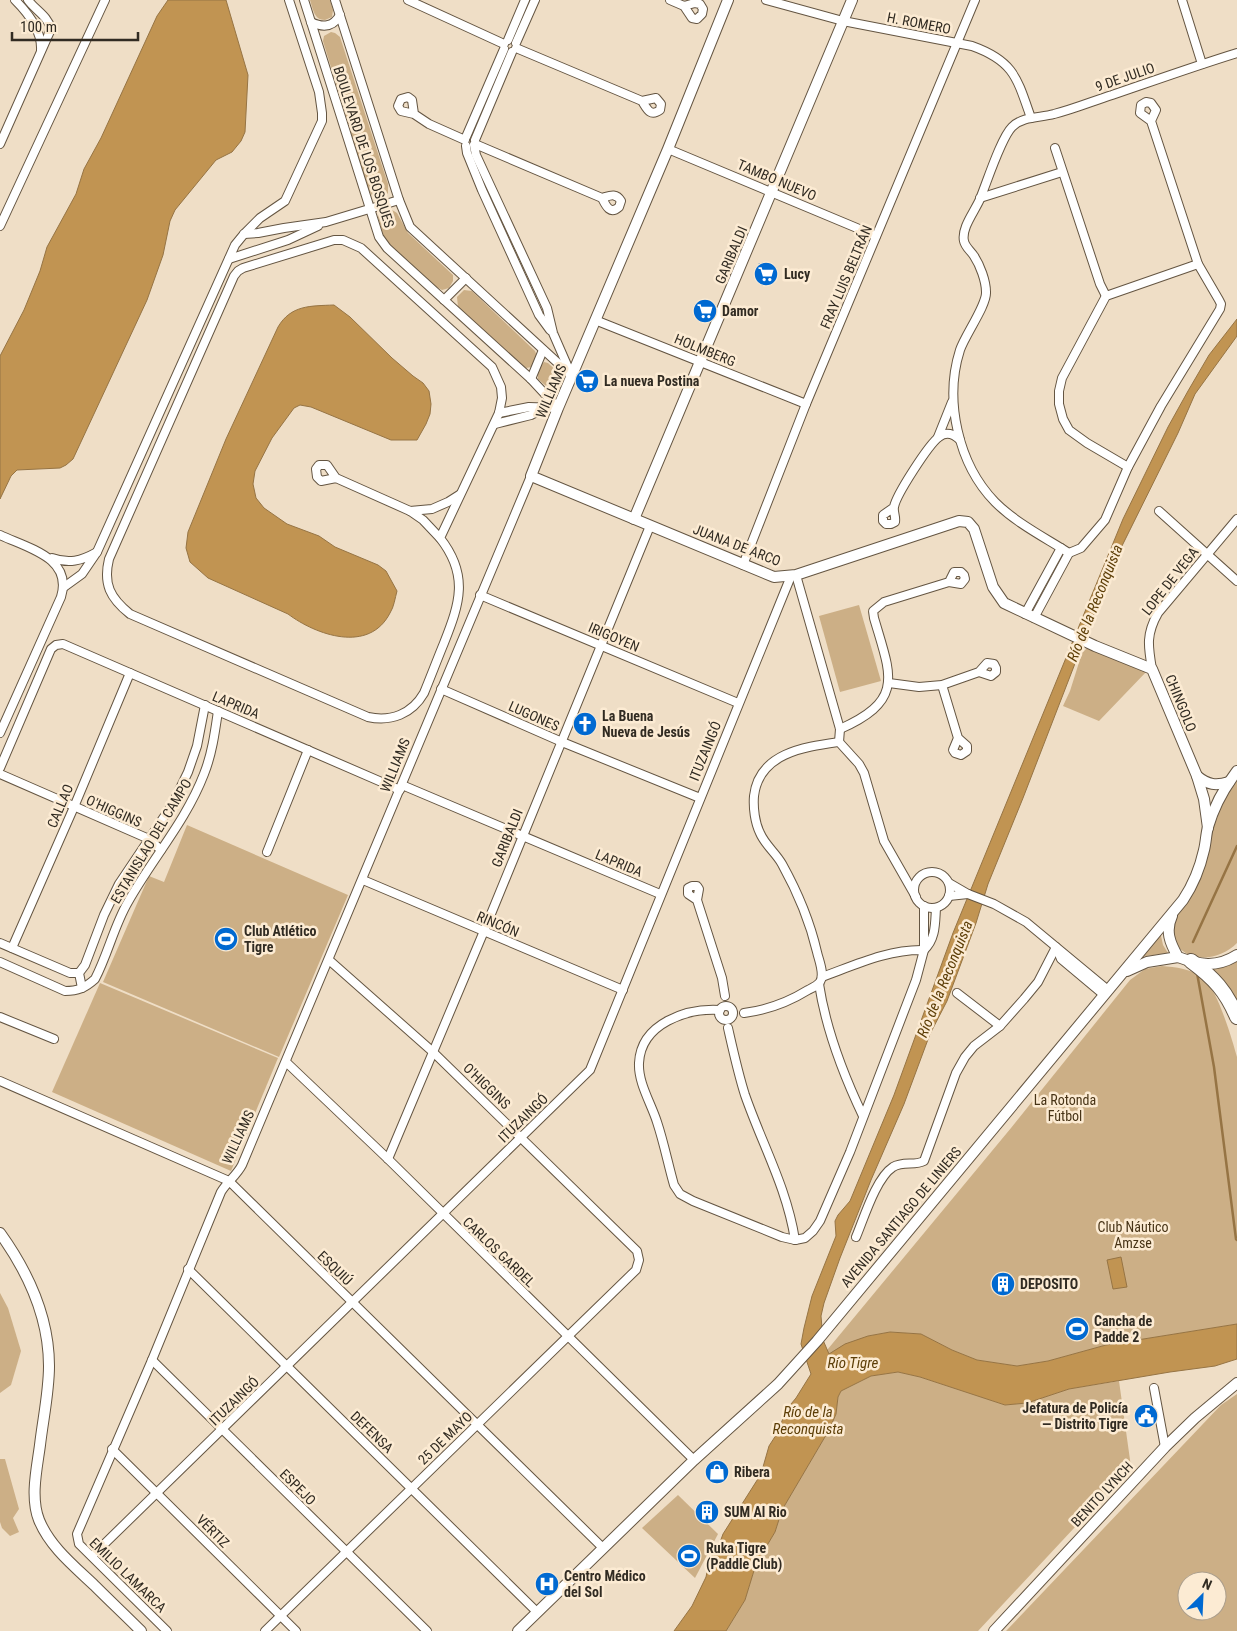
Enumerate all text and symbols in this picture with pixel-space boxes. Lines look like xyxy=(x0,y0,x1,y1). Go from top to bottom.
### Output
street label: H. ROMERO xyxy=(886,9,952,37)
scale bar xyxy=(12,10,139,42)
text: 100 m xyxy=(20,18,57,36)
street label: 9 DE JULIO xyxy=(1093,59,1157,95)
street label: BOULEVARD DE LOS BOSQUES xyxy=(330,64,398,230)
street label: TAMBO NUEVO xyxy=(735,156,819,204)
street label: FRAY LUIS BELTRÁN xyxy=(816,222,875,331)
street label: GARIBALDI xyxy=(712,224,750,286)
supermarket icon: Lucy xyxy=(753,261,779,287)
place label: Lucy xyxy=(784,266,811,282)
supermarket icon: Damor xyxy=(692,298,718,324)
place label: Damor xyxy=(722,303,759,319)
street label: HOLMBERG xyxy=(672,330,738,370)
street label: WILLIAMS xyxy=(532,362,570,420)
supermarket icon: La nueva Postina xyxy=(574,368,600,394)
place label: La nueva Postina xyxy=(604,373,700,389)
street label: JUANA DE ARCO xyxy=(691,521,783,569)
water label: Río de la Reconquista xyxy=(1063,542,1127,664)
street label: LOPE DE VEGA xyxy=(1138,544,1202,618)
street label: IRIGOYEN xyxy=(586,619,642,655)
street label: CHINGOLO xyxy=(1162,672,1200,734)
street label: LAPRIDA xyxy=(210,688,262,722)
street label: LUGONES xyxy=(506,698,562,734)
place label: La Buena Nueva de Jesús xyxy=(602,708,690,740)
church icon: La Buena Nueva de Jesús xyxy=(572,711,598,737)
street label: ITUZAINGÓ xyxy=(685,719,724,783)
street label: WILLIAMS xyxy=(377,736,413,794)
street label: ESTANISLAO DEL CAMPO xyxy=(107,776,195,906)
street label: CALLAO xyxy=(44,782,76,830)
street label: O'HIGGINS xyxy=(84,792,144,830)
street label: GARIBALDI xyxy=(488,807,526,869)
street label: LAPRIDA xyxy=(593,846,645,880)
street label: RINCÓN xyxy=(474,907,522,940)
water label: Río de la Reconquista xyxy=(913,918,977,1040)
place label: Club Atlético Tigre xyxy=(244,923,317,955)
sports icon: Club Atlético Tigre xyxy=(213,926,239,952)
street label: O'HIGGINS xyxy=(460,1060,514,1112)
street label: ITUZAINGÓ xyxy=(494,1090,551,1146)
park label: La Rotonda Fútbol xyxy=(1034,1092,1096,1124)
street label: WILLIAMS xyxy=(219,1108,257,1166)
street label: AVENIDA SANTIAGO DE LINIERS xyxy=(838,1144,964,1290)
street label: CARLOS GARDEL xyxy=(460,1214,539,1291)
park label: Club Náutico Amzse xyxy=(1097,1219,1169,1251)
street label: ESQUIÚ xyxy=(314,1247,356,1288)
building icon: DEPOSITO xyxy=(990,1271,1016,1297)
place label: DEPOSITO xyxy=(1020,1276,1078,1292)
place label: Cancha de Padde 2 xyxy=(1094,1313,1153,1345)
sports icon: Cancha de Padde 2 xyxy=(1064,1316,1090,1342)
water label: Río Tigre xyxy=(828,1354,879,1372)
street label: ITUZAINGÓ xyxy=(205,1373,262,1429)
place label: Jefatura de Policía — Distrito Tigre xyxy=(1022,1400,1128,1432)
water label: Río de la Reconquista xyxy=(772,1403,844,1438)
public building icon: Jefatura de Policía — Distrito Tigre xyxy=(1133,1403,1159,1429)
street label: DEFENSA xyxy=(348,1408,396,1456)
street label: 25 DE MAYO xyxy=(415,1408,475,1468)
street label: BENITO LYNCH xyxy=(1068,1458,1136,1530)
shop icon: Ribera xyxy=(704,1459,730,1485)
place label: Ribera xyxy=(734,1464,770,1480)
street label: ESPEJO xyxy=(277,1466,319,1508)
building icon: SUM Al Rio xyxy=(694,1499,720,1525)
place label: SUM Al Rio xyxy=(724,1504,787,1520)
street label: VÉRTIZ xyxy=(193,1511,233,1551)
street label: EMILIO LAMARCA xyxy=(87,1535,169,1615)
place label: Ruka Tigre (Paddle Club) xyxy=(706,1540,782,1573)
sports icon: Ruka Tigre (Paddle Club) xyxy=(676,1543,702,1569)
place label: Centro Médico del Sol xyxy=(564,1568,646,1600)
hospital icon: Centro Médico del Sol xyxy=(534,1571,560,1597)
north arrow xyxy=(1177,1571,1227,1621)
text: N xyxy=(1200,1575,1214,1593)

